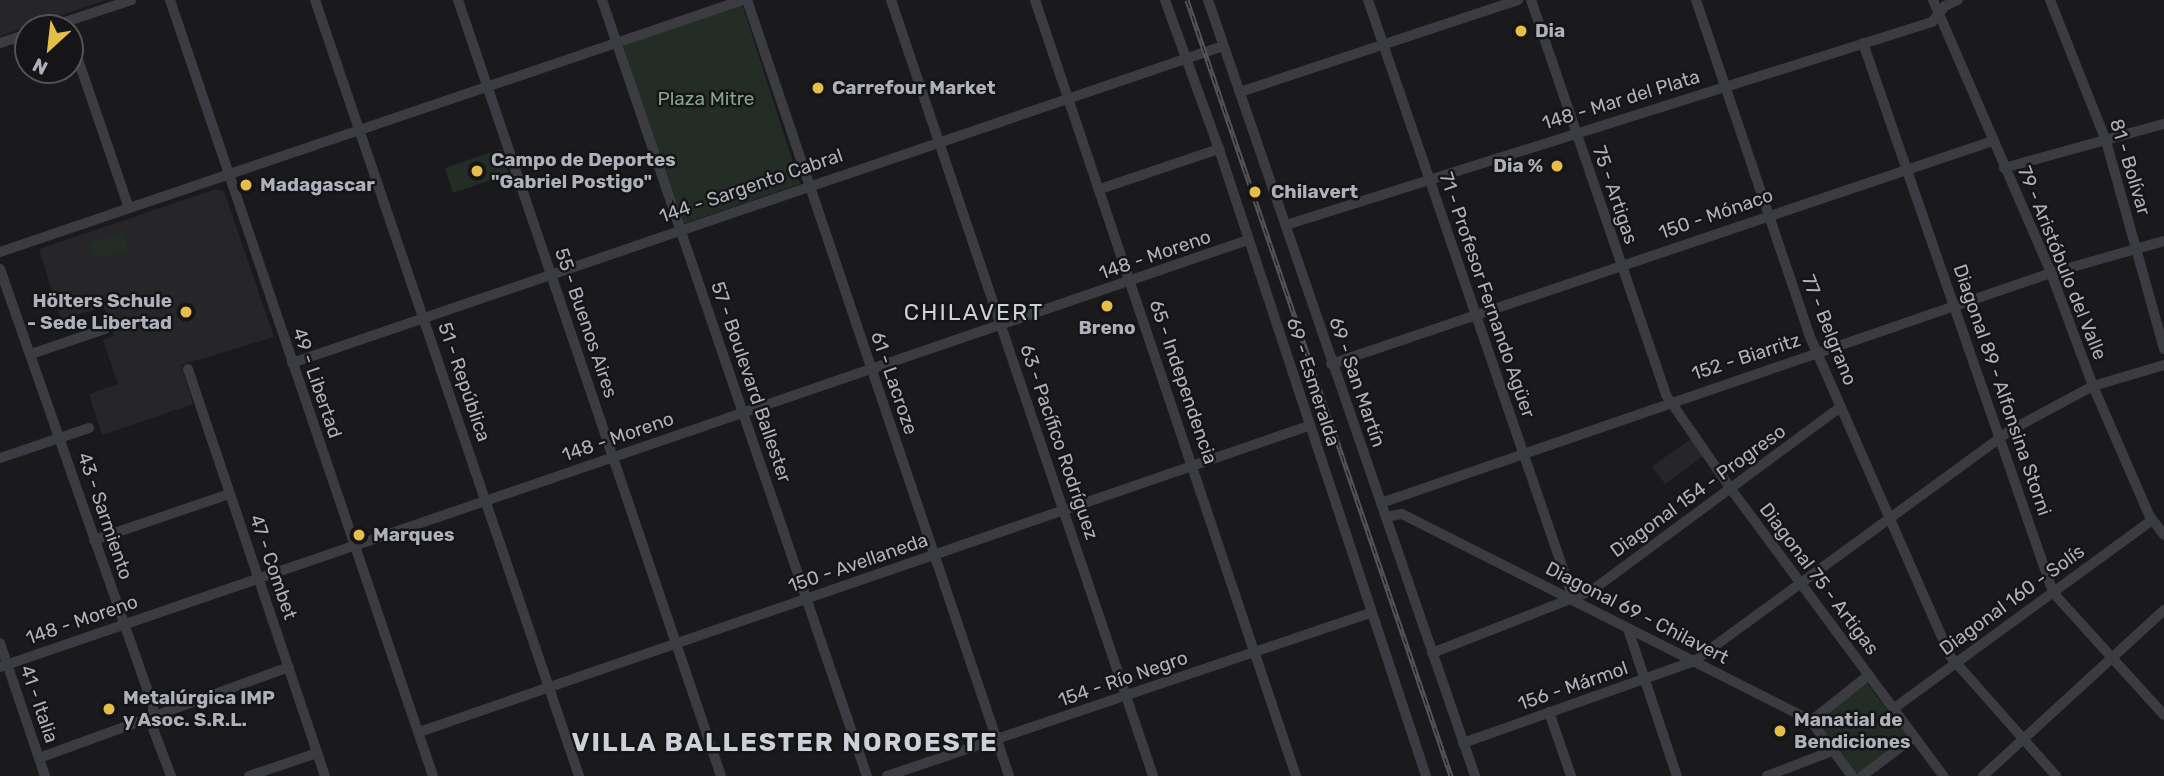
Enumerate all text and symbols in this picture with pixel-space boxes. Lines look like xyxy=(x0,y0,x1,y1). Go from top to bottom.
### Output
north arrow xyxy=(14,14,84,84)
place label: Dia xyxy=(1535,20,1565,42)
marker: Dia xyxy=(1513,23,1529,39)
text: N xyxy=(29,53,51,80)
street label: 148 - Mar del Plata xyxy=(1539,65,1703,135)
place label: Carrefour Market xyxy=(832,77,996,99)
marker: Carrefour Market xyxy=(810,80,826,96)
park label: Plaza Mitre xyxy=(658,88,754,110)
street label: 81 - Bolívar xyxy=(2105,116,2155,218)
street label: 75 - Artigas xyxy=(1587,143,1643,247)
street label: 144 - Sargento Cabral xyxy=(656,144,846,228)
place label: Campo de Deportes "Gabriel Postigo" xyxy=(491,149,676,193)
place label: Dia % xyxy=(1493,155,1543,177)
marker: Dia % xyxy=(1549,158,1565,174)
street label: 79 - Aristóbulo del Valle xyxy=(2012,162,2112,364)
marker: Campo de Deportes "Gabriel Postigo" xyxy=(469,163,485,179)
street label: 71 - Profesor Fernando Agüer xyxy=(1434,169,1540,421)
place label: Madagascar xyxy=(260,174,375,196)
marker: Madagascar xyxy=(238,177,254,193)
place label: Chilavert xyxy=(1271,181,1358,203)
marker: Chilavert xyxy=(1245,182,1265,202)
street label: 150 - Mónaco xyxy=(1656,184,1776,244)
street label: 148 - Moreno xyxy=(1096,225,1214,285)
street label: 55 - Buenos Aires xyxy=(550,245,622,401)
street label: Diagonal 89 - Alfonsina Storni xyxy=(1948,261,2056,519)
street label: 77 - Belgrano xyxy=(1796,271,1862,389)
street label: 57 - Boulevard Ballester xyxy=(706,278,796,486)
place label: Hölters Schule - Sede Libertad xyxy=(27,290,172,334)
street label: 65 - Independencia xyxy=(1144,297,1222,467)
district label: CHILAVERT xyxy=(905,298,1043,326)
marker: Breno xyxy=(1099,298,1115,314)
marker: Hölters Schule - Sede Libertad xyxy=(178,304,194,320)
street label: 69 - San Martín xyxy=(1324,314,1390,450)
street label: 69 - Esmeralda xyxy=(1281,315,1345,449)
place label: Breno xyxy=(1078,317,1136,339)
street label: 51 - República xyxy=(433,319,495,445)
street label: 49 - Libertad xyxy=(287,325,347,441)
street label: 61 - Lacroze xyxy=(866,329,922,437)
street label: 152 - Biarritz xyxy=(1689,329,1803,385)
street label: 63 - Pacífico Rodríguez xyxy=(1015,341,1103,543)
street label: 148 - Moreno xyxy=(559,407,677,467)
street label: Diagonal 154 - Progreso xyxy=(1606,420,1790,562)
street label: 43 - Sarmiento xyxy=(73,449,137,583)
street label: Diagonal 75 - Artigas xyxy=(1754,498,1884,660)
street label: 47 - Combet xyxy=(244,512,302,622)
place label: Marques xyxy=(373,524,454,546)
marker: Marques xyxy=(351,527,367,543)
street label: 150 - Avellaneda xyxy=(785,528,931,598)
street label: Diagonal 160 - Solís xyxy=(1935,540,2089,660)
street label: Diagonal 69 - Chilavert xyxy=(1542,557,1732,669)
street label: 148 - Moreno xyxy=(23,590,141,650)
street label: 154 - Río Negro xyxy=(1055,646,1191,712)
street label: 156 - Mármol xyxy=(1515,657,1631,715)
street label: 41 - Italia xyxy=(15,662,63,746)
place label: Metalúrgica IMP y Asoc. S.R.L. xyxy=(123,687,275,731)
marker: Metalúrgica IMP y Asoc. S.R.L. xyxy=(101,701,117,717)
place label: Manatial de Bendiciones xyxy=(1794,709,1911,753)
marker: Manatial de Bendiciones xyxy=(1772,723,1788,739)
district label: VILLA BALLESTER NOROESTE xyxy=(574,727,996,759)

